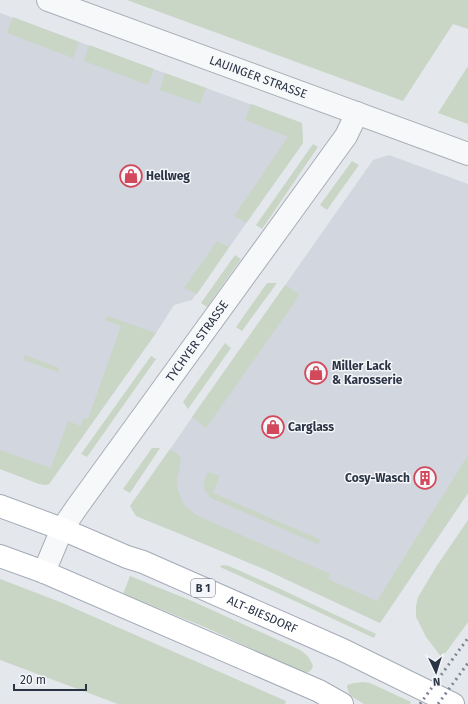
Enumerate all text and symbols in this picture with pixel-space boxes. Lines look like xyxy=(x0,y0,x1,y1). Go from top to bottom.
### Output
street label: LAUINGER STRASSE xyxy=(208,53,309,101)
shop icon: Hellweg xyxy=(118,163,144,189)
place label: Hellweg xyxy=(146,169,190,183)
street label: TYCHYER STRASSE xyxy=(163,298,231,385)
place label: Miller Lack & Karosserie xyxy=(332,359,403,387)
shop icon: Miller Lack & Karosserie xyxy=(303,360,329,386)
shop icon: Carglass xyxy=(260,414,286,440)
place label: Carglass xyxy=(288,420,334,434)
building icon: Cosy-Wasch xyxy=(412,465,438,491)
place label: Cosy-Wasch xyxy=(345,471,410,485)
road number: B 1 xyxy=(191,579,215,597)
street label: ALT-BIESDORF xyxy=(225,593,300,636)
north arrow xyxy=(416,652,456,692)
scale bar xyxy=(14,666,86,692)
text: 20 m xyxy=(20,673,46,687)
text: N xyxy=(433,675,441,688)

